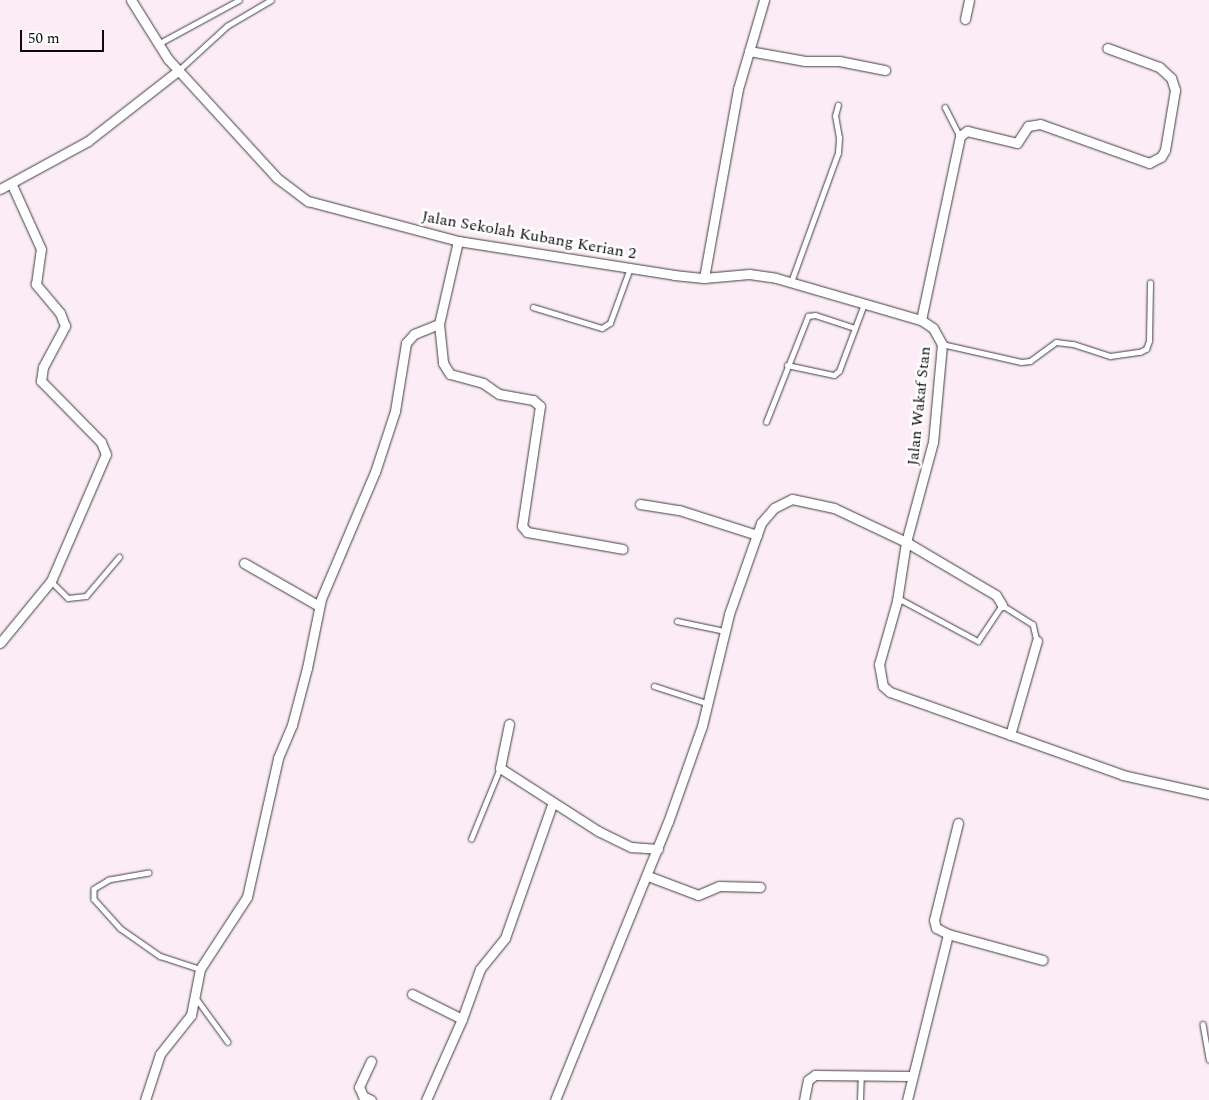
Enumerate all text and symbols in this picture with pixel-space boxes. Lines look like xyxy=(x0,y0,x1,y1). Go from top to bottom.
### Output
scale bar xyxy=(22,20,106,52)
text: 50 m xyxy=(28,27,60,50)
street label: Jalan Sekolah Kubang Kerian 2 xyxy=(420,207,638,263)
street label: Jalan Wakaf Stan xyxy=(903,345,935,467)

